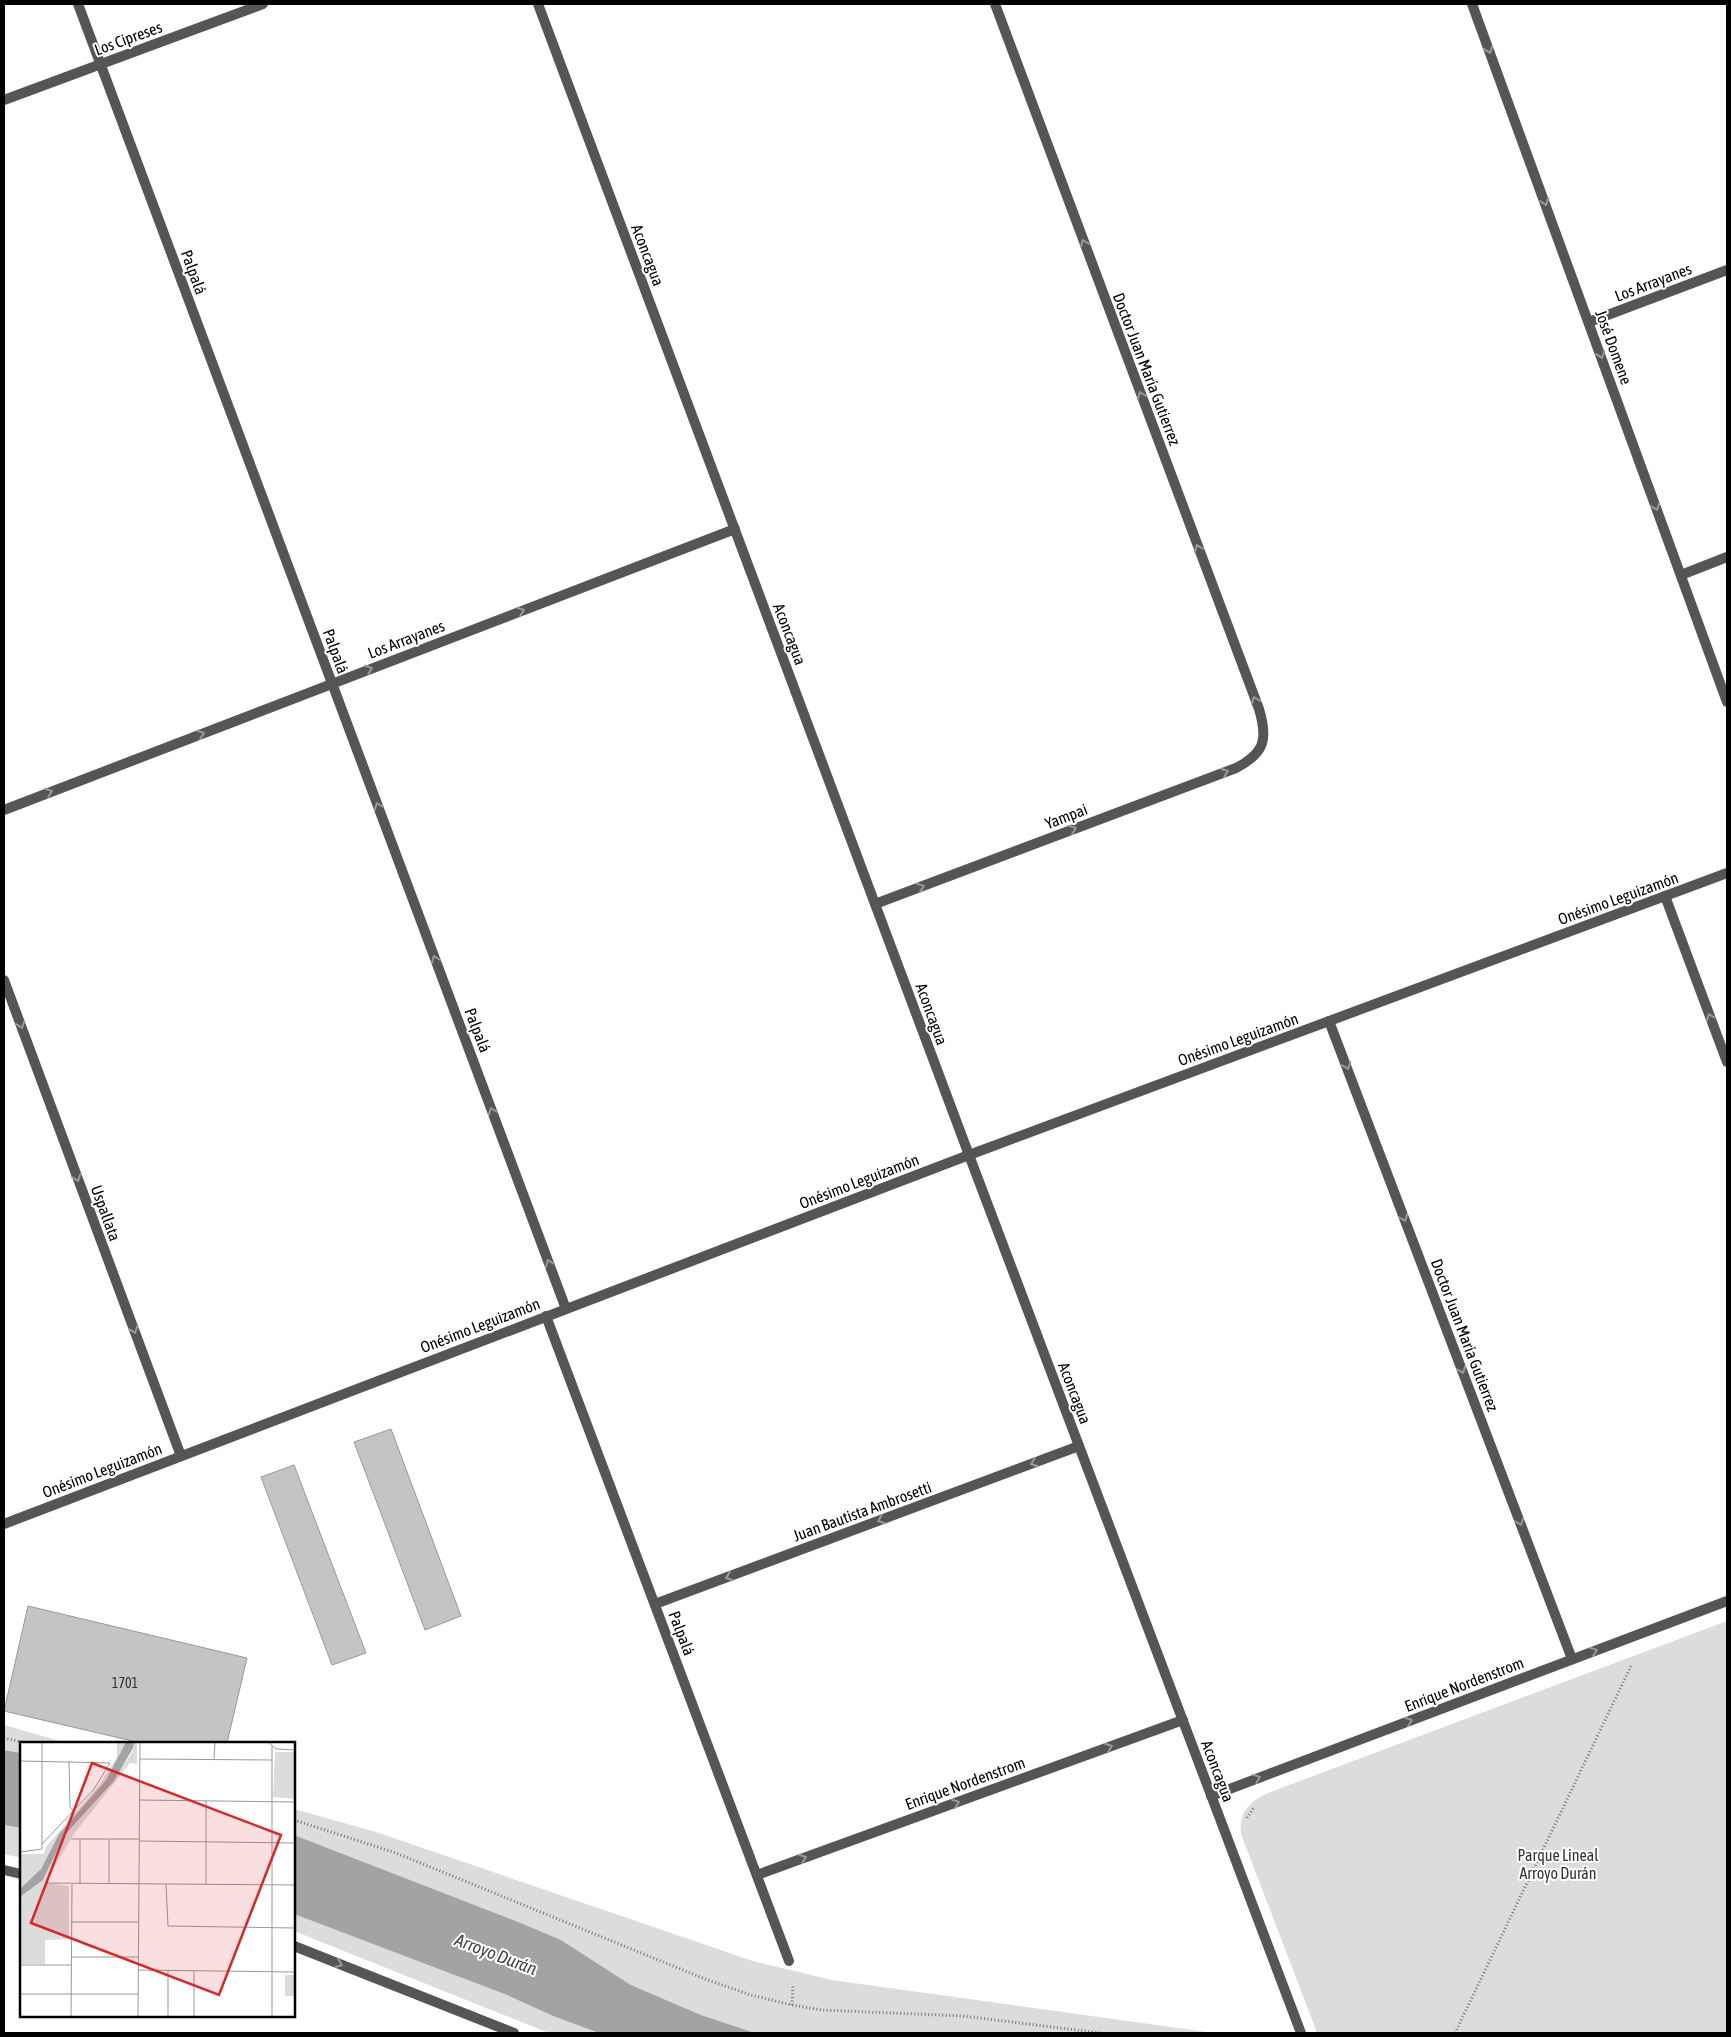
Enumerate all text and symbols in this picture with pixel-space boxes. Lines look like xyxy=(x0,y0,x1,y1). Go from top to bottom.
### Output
street label: Los Cipreses xyxy=(92,17,165,59)
one-way arrow xyxy=(1483,45,1493,53)
one-way arrow xyxy=(1539,197,1549,206)
street label: Aconcagua xyxy=(627,222,668,289)
one-way arrow xyxy=(1080,239,1090,248)
street label: Palpalá xyxy=(177,247,210,297)
street label: Los Arrayanes xyxy=(1612,259,1694,306)
street label: Doctor Juan María Gutierrez xyxy=(1110,290,1185,448)
street label: José Domene xyxy=(1592,307,1636,387)
one-way arrow xyxy=(1595,350,1605,358)
one-way arrow xyxy=(1137,392,1147,400)
one-way arrow xyxy=(1650,503,1660,511)
one-way arrow xyxy=(1194,544,1204,552)
street label: Aconcagua xyxy=(769,601,810,668)
one-way arrow xyxy=(516,607,525,617)
street label: Los Arrayanes xyxy=(365,616,447,663)
street label: Palpalá xyxy=(319,626,352,676)
one-way arrow xyxy=(364,665,373,676)
one-way arrow xyxy=(1251,696,1261,705)
one-way arrow xyxy=(196,730,205,740)
one-way arrow xyxy=(1220,768,1229,778)
one-way arrow xyxy=(44,788,53,798)
street label: Yampai xyxy=(1042,800,1090,833)
one-way arrow xyxy=(374,803,384,811)
one-way arrow xyxy=(1068,825,1077,836)
street label: Onésimo Leguizamón xyxy=(1555,868,1681,929)
one-way arrow xyxy=(916,883,925,893)
one-way arrow xyxy=(431,955,441,963)
street label: Aconcagua xyxy=(912,981,951,1048)
street label: Palpalá xyxy=(460,1005,495,1055)
street label: Onésimo Leguizamón xyxy=(1175,1009,1301,1070)
one-way arrow xyxy=(1706,1013,1716,1022)
one-way arrow xyxy=(15,1020,25,1029)
one-way arrow xyxy=(1340,1061,1351,1070)
one-way arrow xyxy=(488,1107,498,1116)
street label: Onésimo Leguizamón xyxy=(797,1150,922,1213)
one-way arrow xyxy=(71,1173,81,1181)
street label: Uspallata xyxy=(87,1183,124,1244)
one-way arrow xyxy=(1398,1213,1409,1222)
street label: Doctor Juan María Gutierrez xyxy=(1428,1256,1503,1414)
one-way arrow xyxy=(545,1259,555,1268)
street label: Onésimo Leguizamón xyxy=(418,1294,543,1357)
one-way arrow xyxy=(128,1325,138,1334)
street label: Aconcagua xyxy=(1054,1360,1095,1427)
one-way arrow xyxy=(1456,1365,1466,1374)
street label: Onésimo Leguizamón xyxy=(40,1439,165,1502)
one-way arrow xyxy=(1030,1457,1039,1468)
street label: Juan Bautista Ambrosetti xyxy=(790,1478,934,1544)
one-way arrow xyxy=(878,1514,886,1524)
one-way arrow xyxy=(1514,1517,1524,1526)
one-way arrow xyxy=(725,1571,734,1581)
street label: Palpalá xyxy=(664,1608,699,1658)
one-way arrow xyxy=(1589,1647,1598,1657)
street label: Enrique Nordenstrom xyxy=(1402,1653,1526,1716)
house number: 1701 xyxy=(112,1675,138,1691)
one-way arrow xyxy=(1404,1717,1413,1727)
street label: Aconcagua xyxy=(1197,1738,1238,1805)
inset map xyxy=(20,1742,295,2017)
one-way arrow xyxy=(1104,1743,1112,1753)
street label: Enrique Nordenstrom xyxy=(903,1753,1028,1814)
one-way arrow xyxy=(1252,1774,1261,1785)
one-way arrow xyxy=(951,1799,960,1809)
park label: Parque Lineal Arroyo Durán xyxy=(1517,1846,1599,1883)
one-way arrow xyxy=(798,1854,807,1864)
water label: Arroyo Durán xyxy=(451,1928,540,1979)
one-way arrow xyxy=(334,1957,343,1968)

